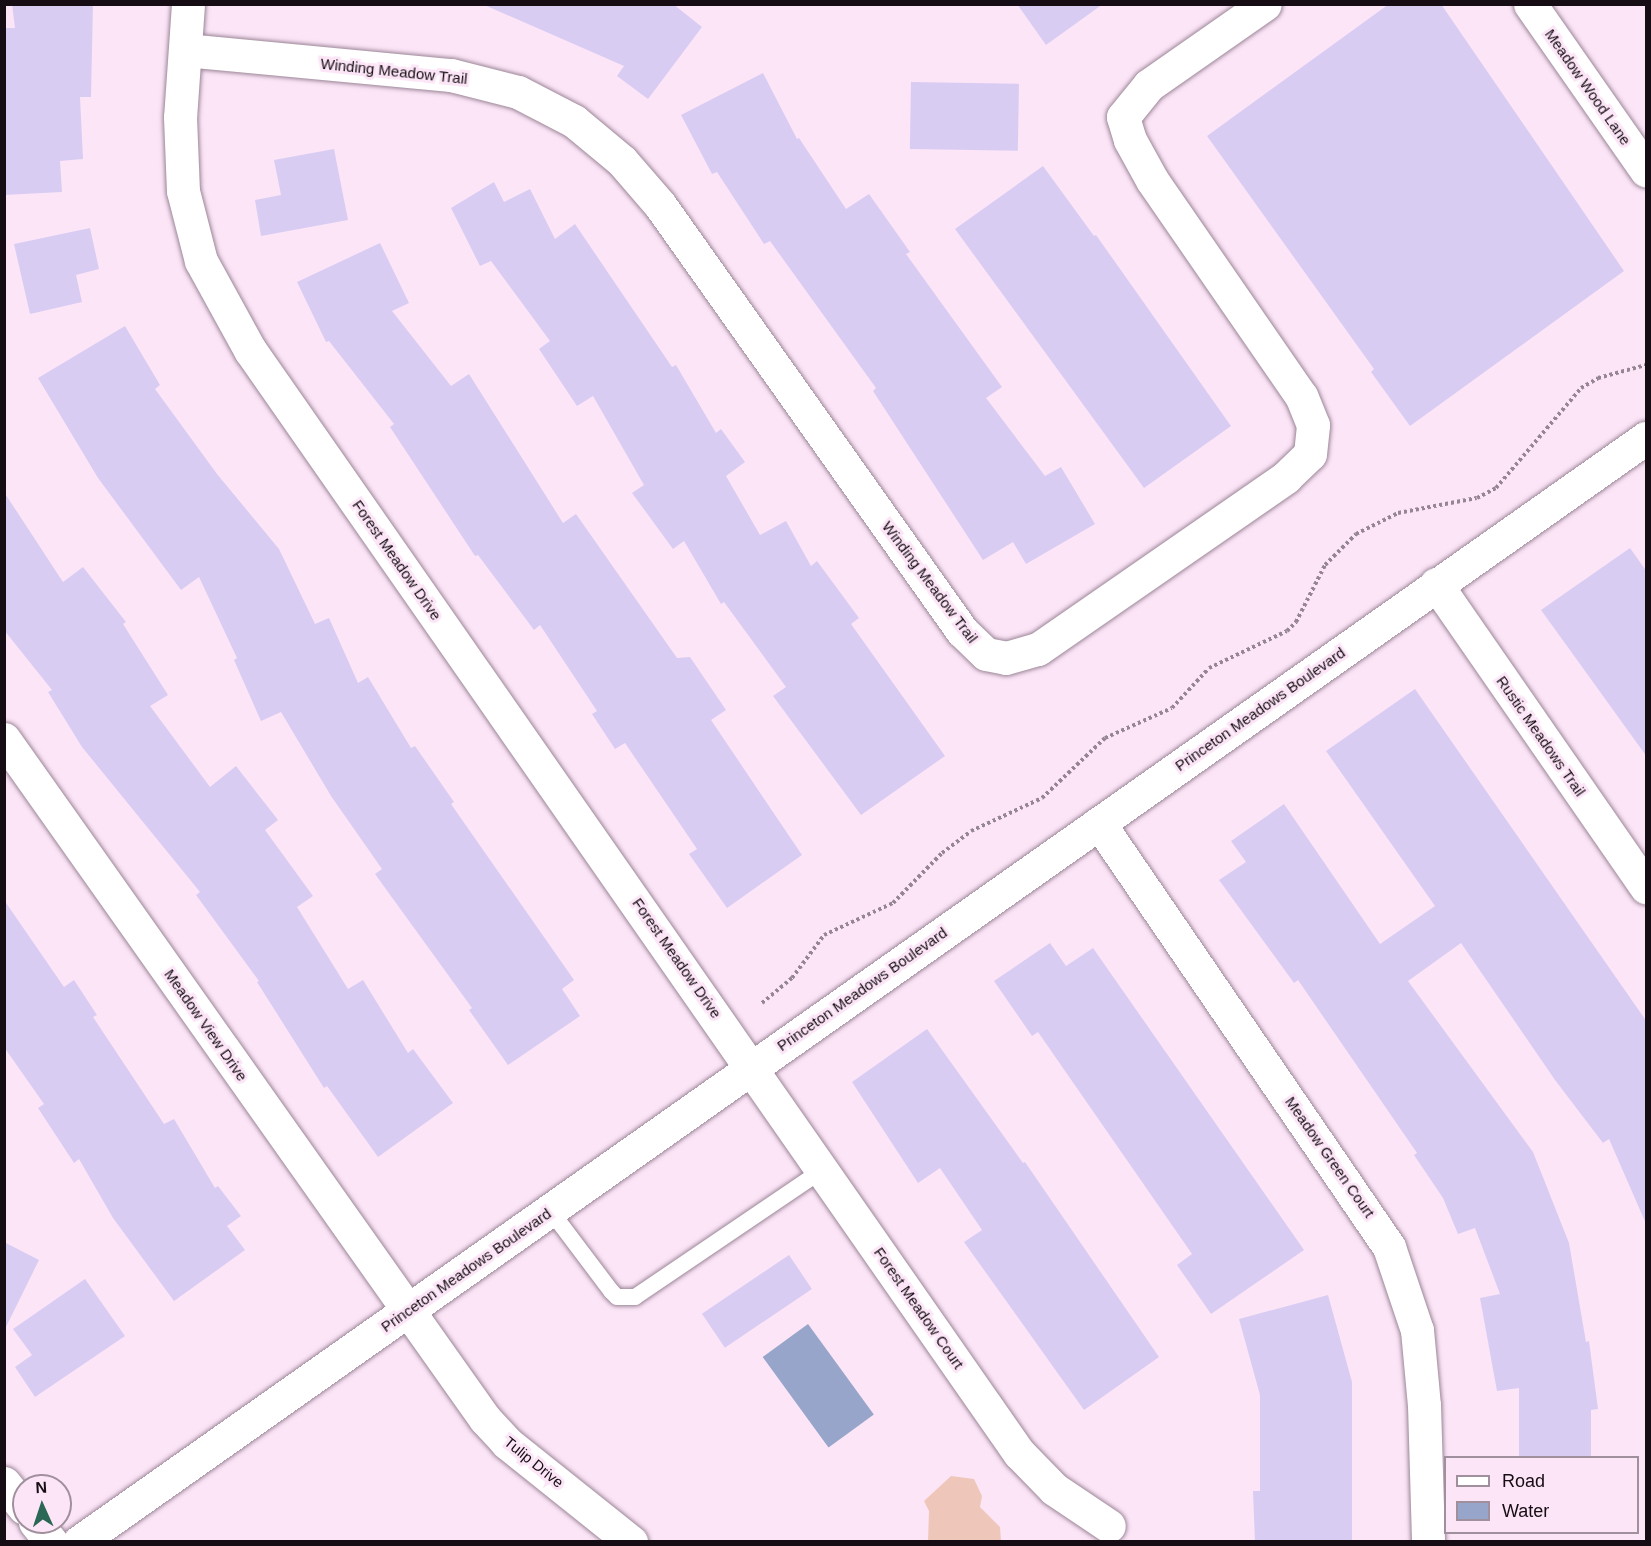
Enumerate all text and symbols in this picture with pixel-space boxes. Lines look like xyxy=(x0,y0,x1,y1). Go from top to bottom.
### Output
street label: Meadow Wood Lane xyxy=(1541,26,1635,148)
street label: Winding Meadow Trail xyxy=(320,54,468,88)
street label: Forest Meadow Drive xyxy=(349,496,445,624)
street label: Winding Meadow Trail xyxy=(878,518,982,646)
street label: Princeton Meadows Boulevard xyxy=(1172,643,1348,775)
street label: Rustic Meadows Trail xyxy=(1493,672,1589,800)
street label: Forest Meadow Drive xyxy=(629,894,725,1022)
street label: Princeton Meadows Boulevard xyxy=(774,923,950,1055)
street label: Meadow View Drive xyxy=(161,966,251,1084)
street label: Meadow Green Court xyxy=(1282,1093,1378,1221)
street label: Princeton Meadows Boulevard xyxy=(378,1204,554,1336)
street label: Forest Meadow Court xyxy=(870,1244,968,1372)
street label: Tulip Drive xyxy=(501,1433,567,1491)
legend xyxy=(1444,1456,1639,1534)
text: Road xyxy=(1502,1471,1545,1491)
north arrow xyxy=(12,1474,72,1534)
text: N xyxy=(35,1479,47,1496)
text: Water xyxy=(1502,1501,1549,1521)

